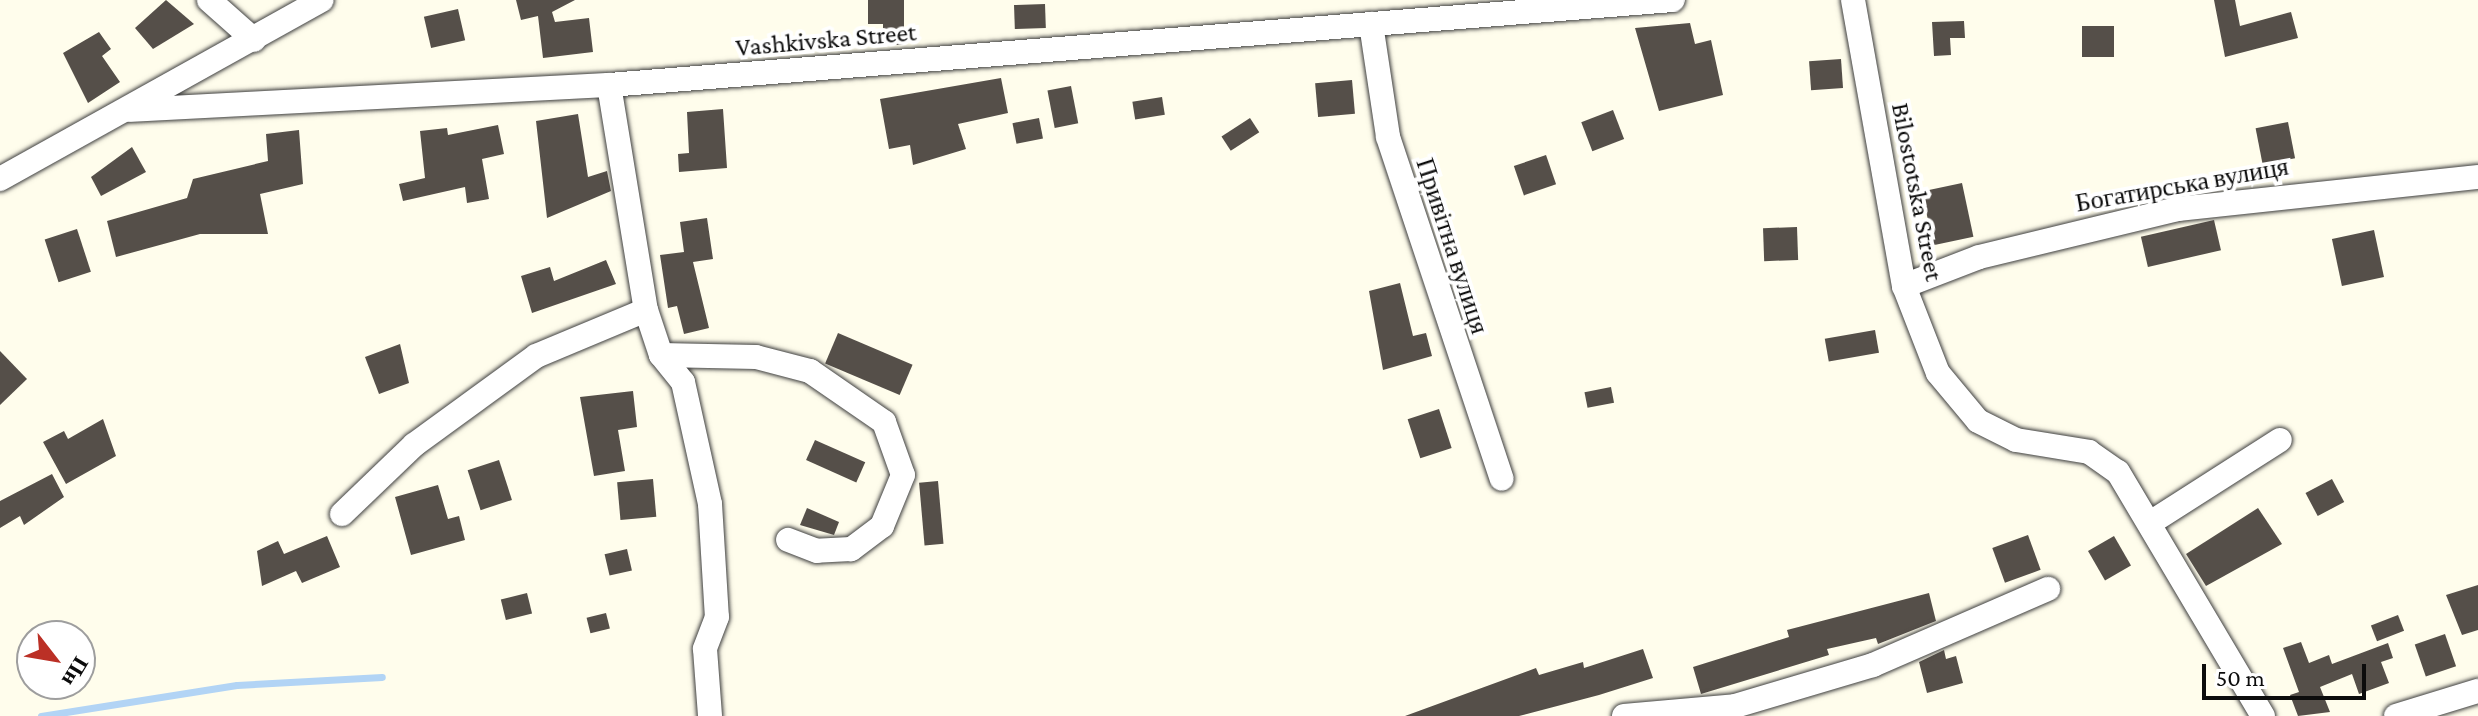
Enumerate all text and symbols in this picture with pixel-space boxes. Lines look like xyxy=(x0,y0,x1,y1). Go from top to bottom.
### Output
street label: Vashkivska Street xyxy=(734,17,918,63)
street label: Bilostotska Street xyxy=(1884,100,1950,284)
street label: Богатирська вулиця xyxy=(2073,151,2291,219)
street label: Привітна вулиця xyxy=(1409,154,1495,338)
north arrow xyxy=(16,620,96,700)
scale bar xyxy=(2206,648,2370,698)
text: Пн xyxy=(57,652,94,691)
text: 50 m xyxy=(2216,664,2265,691)

